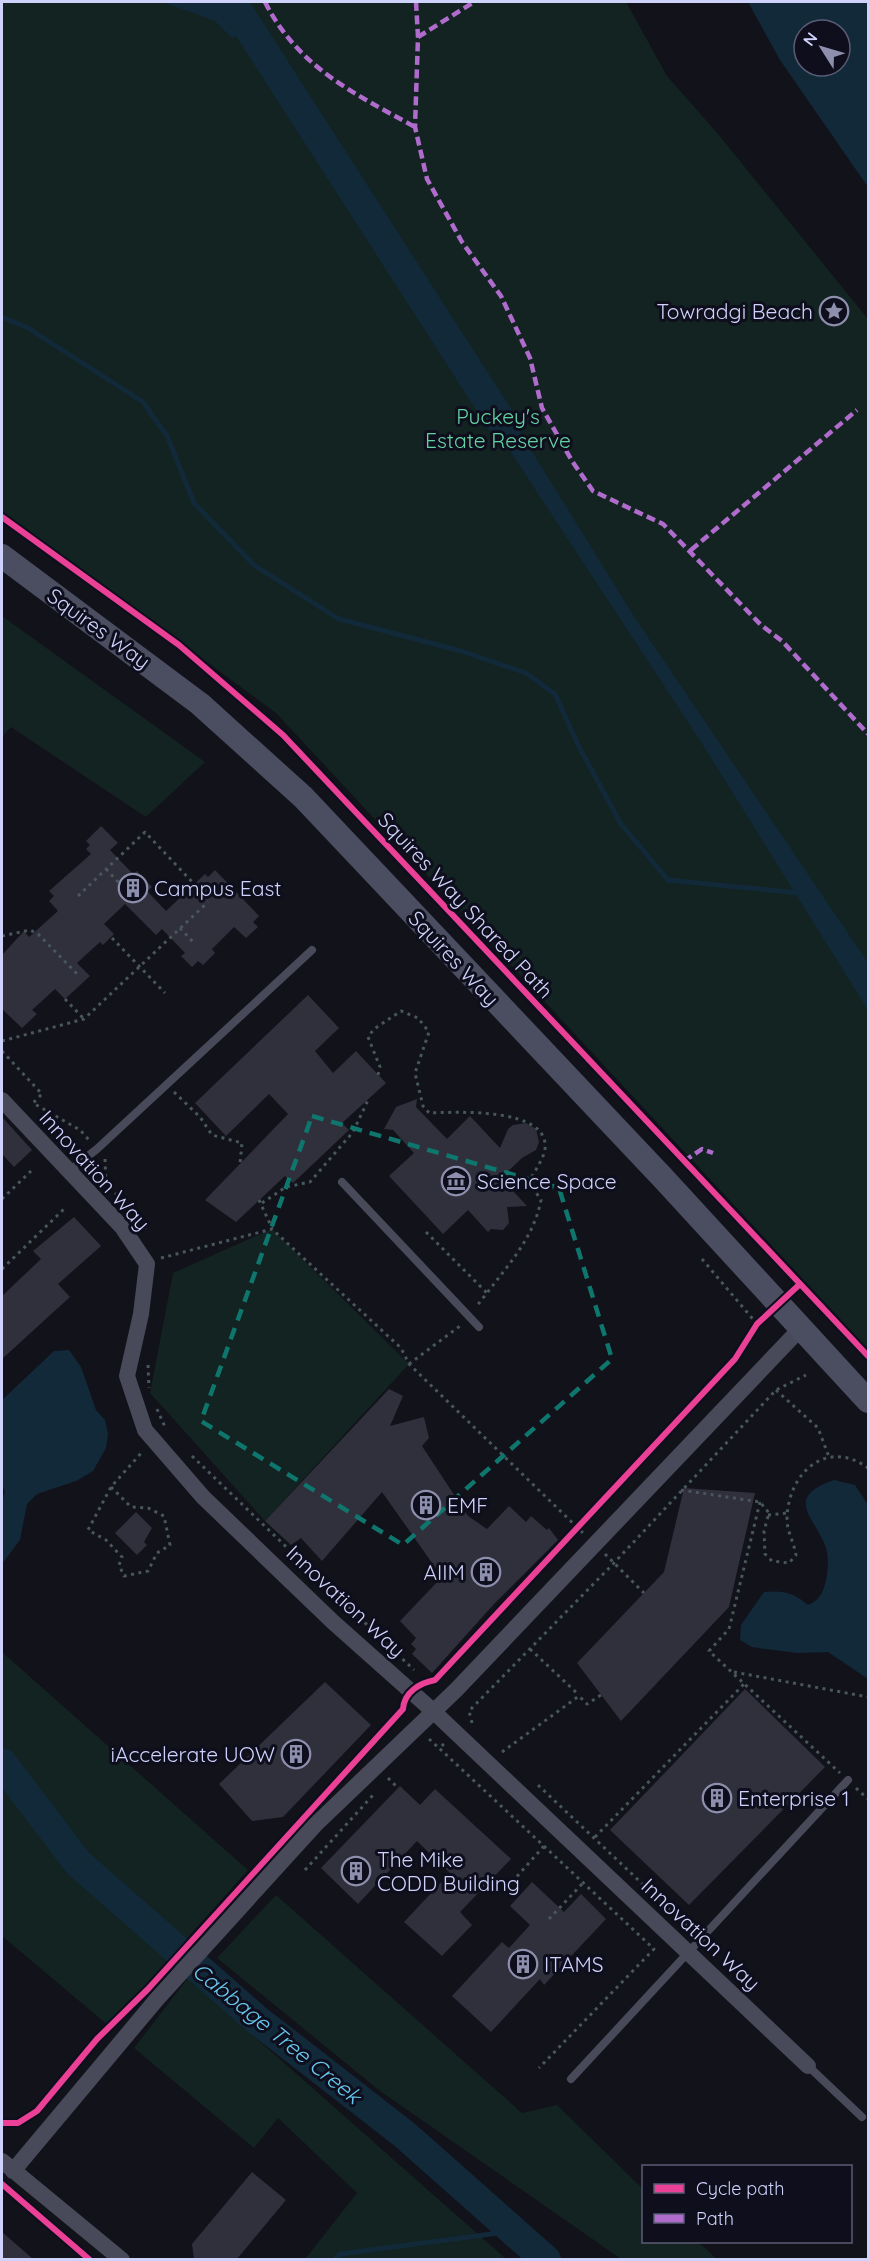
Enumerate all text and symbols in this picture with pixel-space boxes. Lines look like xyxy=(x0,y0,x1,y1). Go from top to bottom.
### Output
north arrow xyxy=(792,18,852,78)
text: N xyxy=(798,28,822,50)
place icon: Towradgi Beach xyxy=(818,295,850,327)
place label: Towradgi Beach xyxy=(657,298,813,324)
park label: Puckey's Estate Reserve xyxy=(425,403,571,453)
street label: Squires Way xyxy=(42,582,156,674)
street label: Squires Way Shared Path xyxy=(373,807,559,1003)
building icon: Campus East xyxy=(117,872,149,904)
place label: Campus East xyxy=(154,875,281,901)
street label: Squires Way xyxy=(404,905,504,1011)
street label: Innovation Way xyxy=(34,1105,156,1235)
museum icon: Science Space xyxy=(440,1165,472,1197)
place label: Science Space xyxy=(477,1168,617,1194)
building icon: EMF xyxy=(410,1489,442,1521)
place label: EMF xyxy=(447,1492,488,1518)
street label: Innovation Way xyxy=(281,1539,411,1663)
building icon: AIIM xyxy=(470,1556,502,1588)
place label: AIIM xyxy=(424,1559,465,1585)
building icon: iAccelerate UOW xyxy=(280,1738,312,1770)
place label: iAccelerate UOW xyxy=(110,1741,275,1767)
building icon: Enterprise 1 xyxy=(701,1782,733,1814)
place label: Enterprise 1 xyxy=(738,1785,850,1811)
place label: The Mike CODD Building xyxy=(377,1846,520,1896)
building icon: The Mike CODD Building xyxy=(340,1855,372,1887)
street label: Innovation Way xyxy=(636,1872,766,1996)
building icon: ITAMS xyxy=(507,1948,539,1980)
place label: ITAMS xyxy=(544,1951,604,1977)
water label: Cabbage Tree Creek xyxy=(187,1956,369,2111)
legend xyxy=(642,2165,852,2243)
text: Cycle path xyxy=(696,2177,784,2200)
text: Path xyxy=(696,2207,734,2230)

